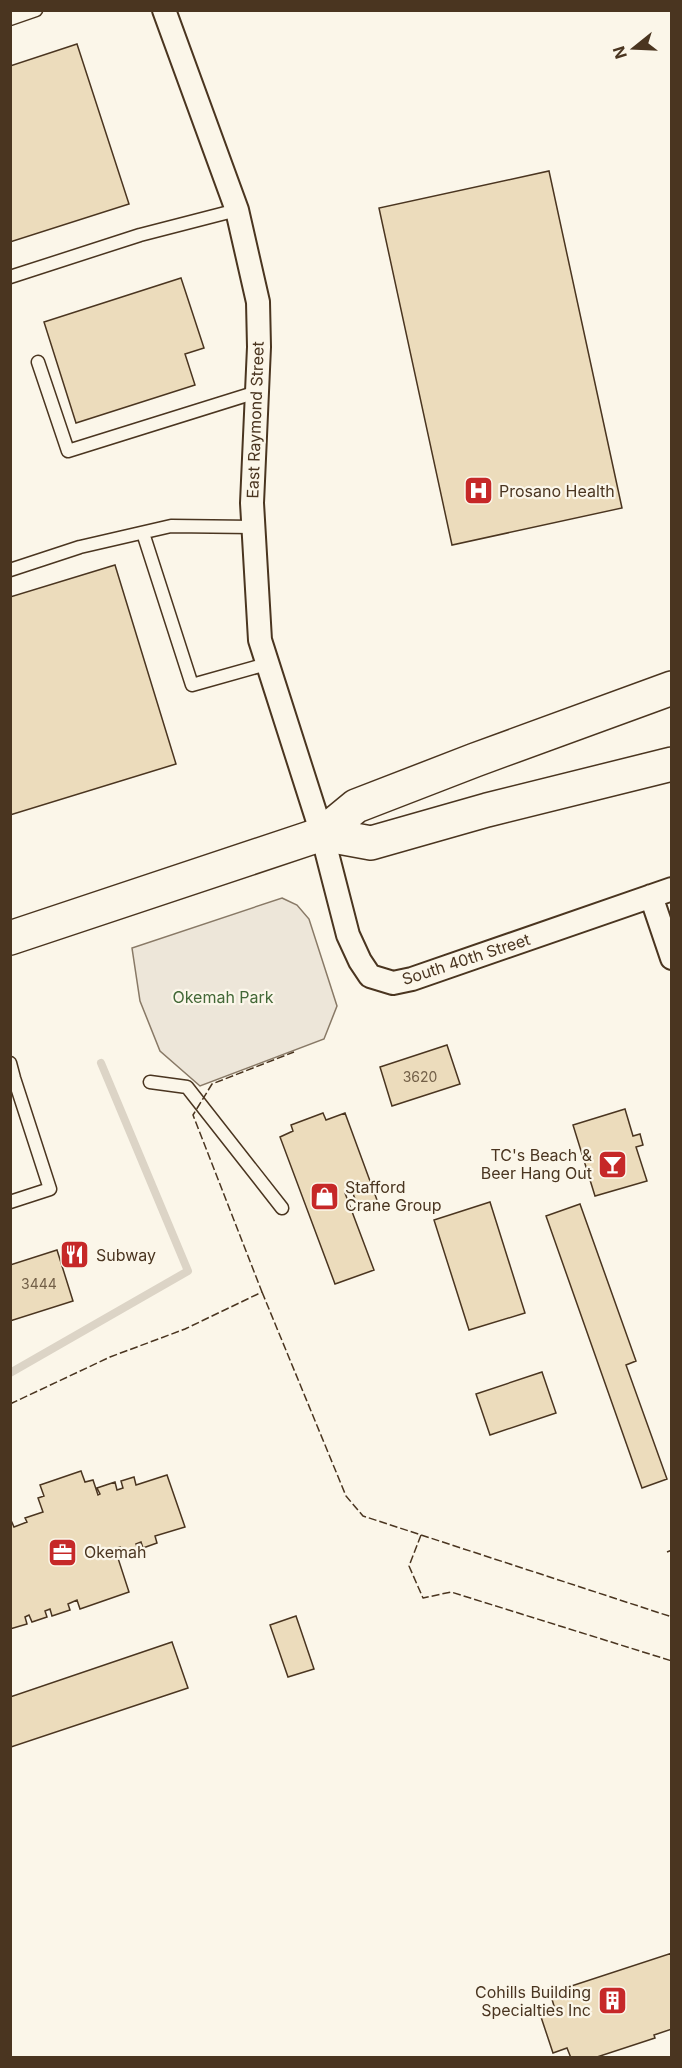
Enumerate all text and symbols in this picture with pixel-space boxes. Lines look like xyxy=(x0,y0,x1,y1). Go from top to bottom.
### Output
north arrow xyxy=(604,18,664,78)
text: N xyxy=(608,44,631,62)
street label: East Raymond Street xyxy=(242,341,268,499)
hospital icon: Prosano Health xyxy=(462,475,494,507)
place label: Prosano Health xyxy=(499,481,615,501)
street label: South 40th Street xyxy=(399,929,533,989)
park label: Okemah Park xyxy=(172,987,274,1007)
house number: 3620 xyxy=(403,1068,437,1085)
place label: TC's Beach & Beer Hang Out xyxy=(481,1145,593,1183)
bar icon: TC's Beach & Beer Hang Out xyxy=(597,1148,629,1180)
place label: Stafford Crane Group xyxy=(345,1177,442,1215)
shop icon: Stafford Crane Group xyxy=(308,1180,340,1212)
restaurant icon: Subway xyxy=(59,1239,91,1271)
place label: Subway xyxy=(96,1245,156,1265)
house number: 3444 xyxy=(21,1275,57,1292)
office icon: Okemah xyxy=(47,1536,79,1568)
place label: Okemah xyxy=(84,1542,146,1562)
place label: Cohills Building Specialties Inc xyxy=(475,1982,591,2020)
building icon: Cohills Building Specialties Inc xyxy=(596,1985,628,2017)

